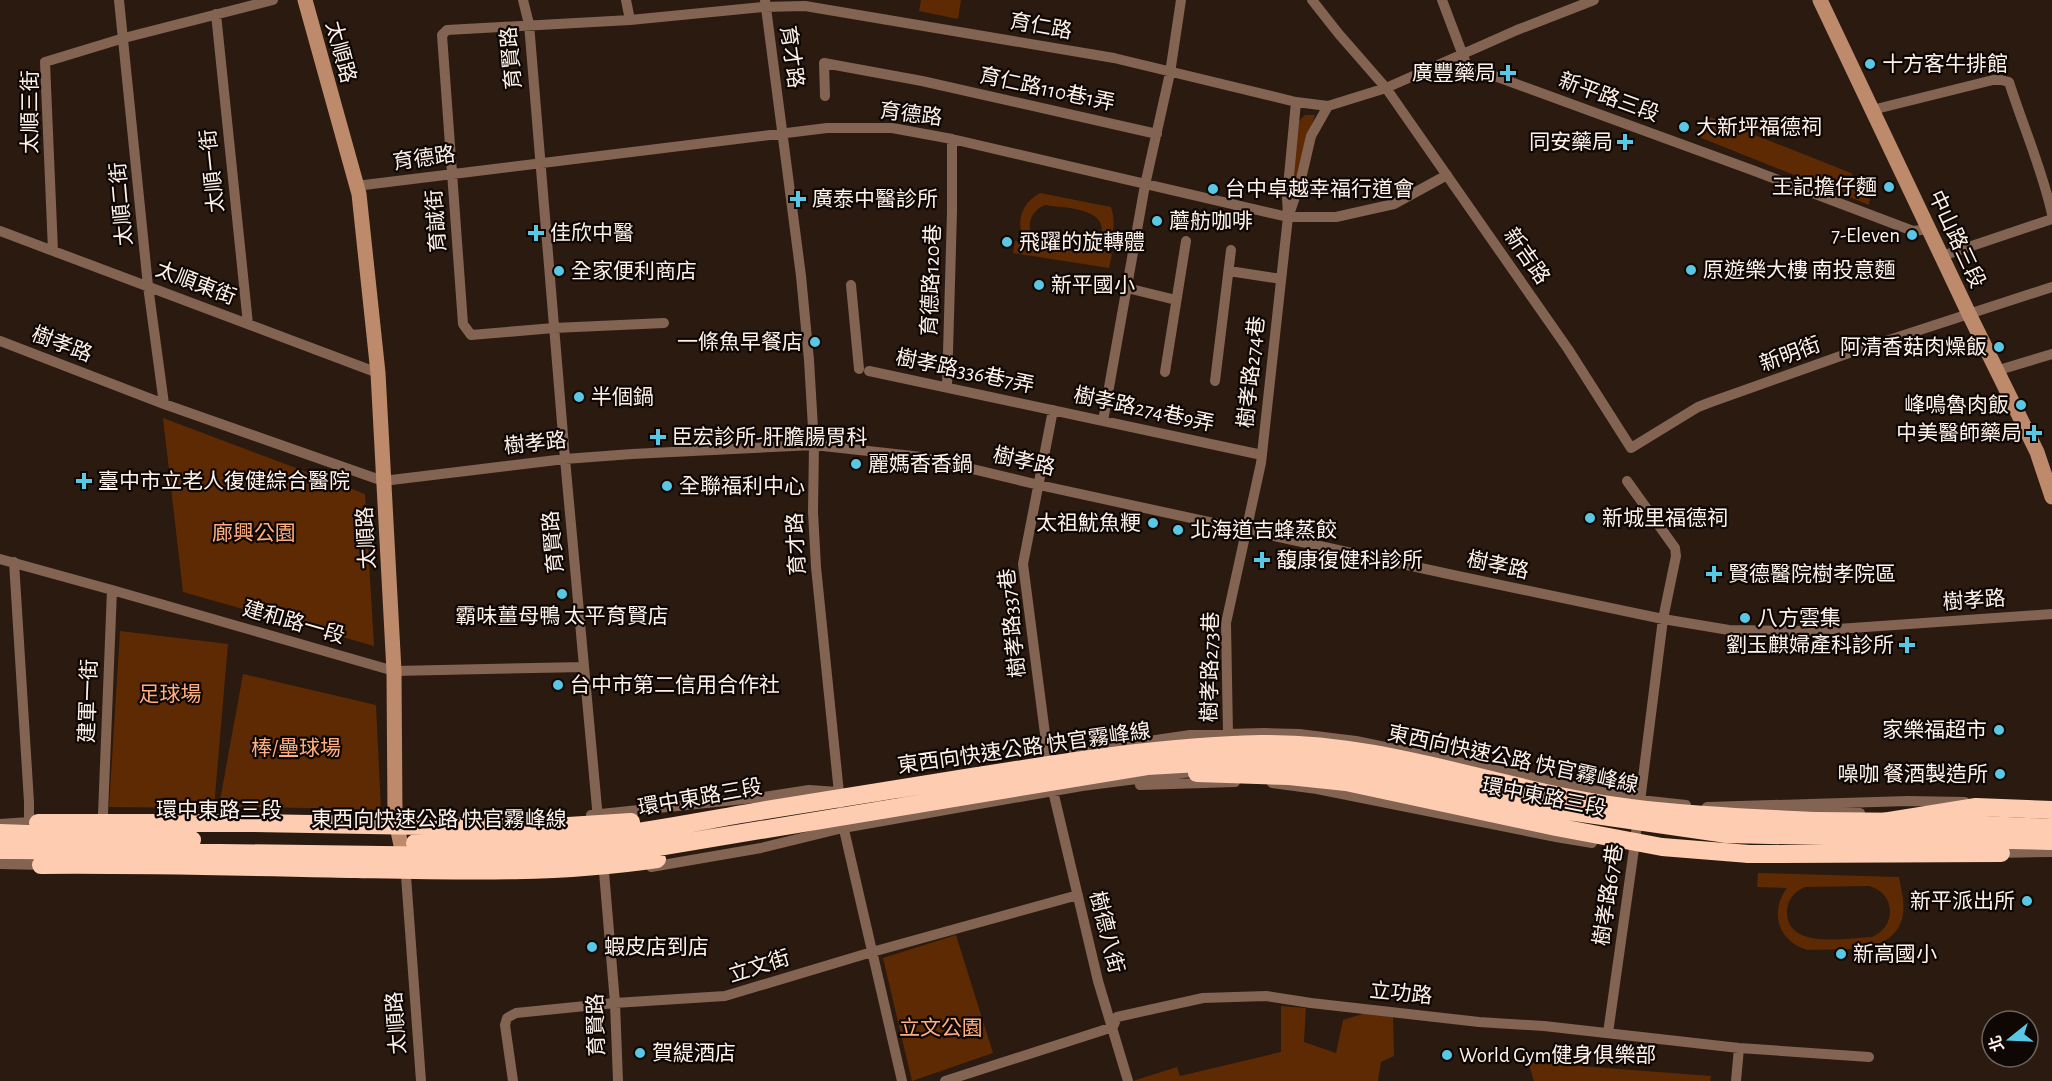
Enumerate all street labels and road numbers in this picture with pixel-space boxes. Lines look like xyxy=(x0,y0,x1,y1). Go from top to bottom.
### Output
street label: 育仁路 xyxy=(1008,10,1074,42)
street label: 太順路 xyxy=(322,19,360,85)
street label: 育才路 xyxy=(777,24,807,90)
street label: 育賢路 xyxy=(497,26,525,90)
street label: 育仁路110巷1弄 xyxy=(977,64,1117,114)
street label: 新平路三段 xyxy=(1556,69,1662,125)
street label: 太順三街 xyxy=(19,70,41,154)
street label: 育德路 xyxy=(878,99,944,129)
street label: 太順一街 xyxy=(197,128,227,214)
street label: 育德路 xyxy=(391,143,457,173)
street label: 太順二街 xyxy=(106,161,136,247)
street label: 中山路三段 xyxy=(1925,187,1989,291)
street label: 育誠街 xyxy=(423,189,449,253)
street label: 育德路120巷 xyxy=(918,224,944,336)
street label: 新吉路 xyxy=(1500,224,1554,288)
street label: 太順東街 xyxy=(153,258,239,308)
street label: 樹孝路274巷 xyxy=(1234,315,1268,429)
street label: 樹孝路 xyxy=(29,322,95,366)
street label: 新明街 xyxy=(1757,333,1823,375)
street label: 樹孝路336巷7弄 xyxy=(894,346,1036,396)
street label: 樹孝路274巷9弄 xyxy=(1072,383,1216,435)
street label: 樹孝路 xyxy=(503,429,567,457)
street label: 樹孝路 xyxy=(991,443,1057,479)
street label: 太順路 xyxy=(353,506,379,570)
street label: 育賢路 xyxy=(539,510,567,574)
street label: 育才路 xyxy=(783,512,809,576)
street label: 樹孝路 xyxy=(1465,548,1531,582)
street label: 樹孝路337巷 xyxy=(995,567,1029,679)
street label: 樹孝路 xyxy=(1942,587,2006,613)
street label: 建和路一段 xyxy=(241,597,347,647)
street label: 樹孝路273巷 xyxy=(1198,611,1222,723)
street label: 建軍一街 xyxy=(76,659,100,743)
street label: 東西向快速公路 快官霧峰線 xyxy=(896,719,1152,777)
street label: 東西向快速公路 快官霧峰線 xyxy=(1386,722,1640,796)
street label: 環中東路三段 xyxy=(1480,774,1608,820)
street label: 環中東路三段 xyxy=(636,775,764,819)
street label: 環中東路三段 xyxy=(156,799,282,821)
street label: 東西向快速公路 快官霧峰線 xyxy=(311,808,567,830)
street label: 樹孝路67巷 xyxy=(1590,843,1626,947)
street label: 樹德八街 xyxy=(1086,889,1128,975)
street label: 立文街 xyxy=(726,946,792,986)
street label: 立功路 xyxy=(1369,979,1433,1007)
street label: 太順路 xyxy=(383,991,409,1055)
street label: 育賢路 xyxy=(584,993,608,1057)

